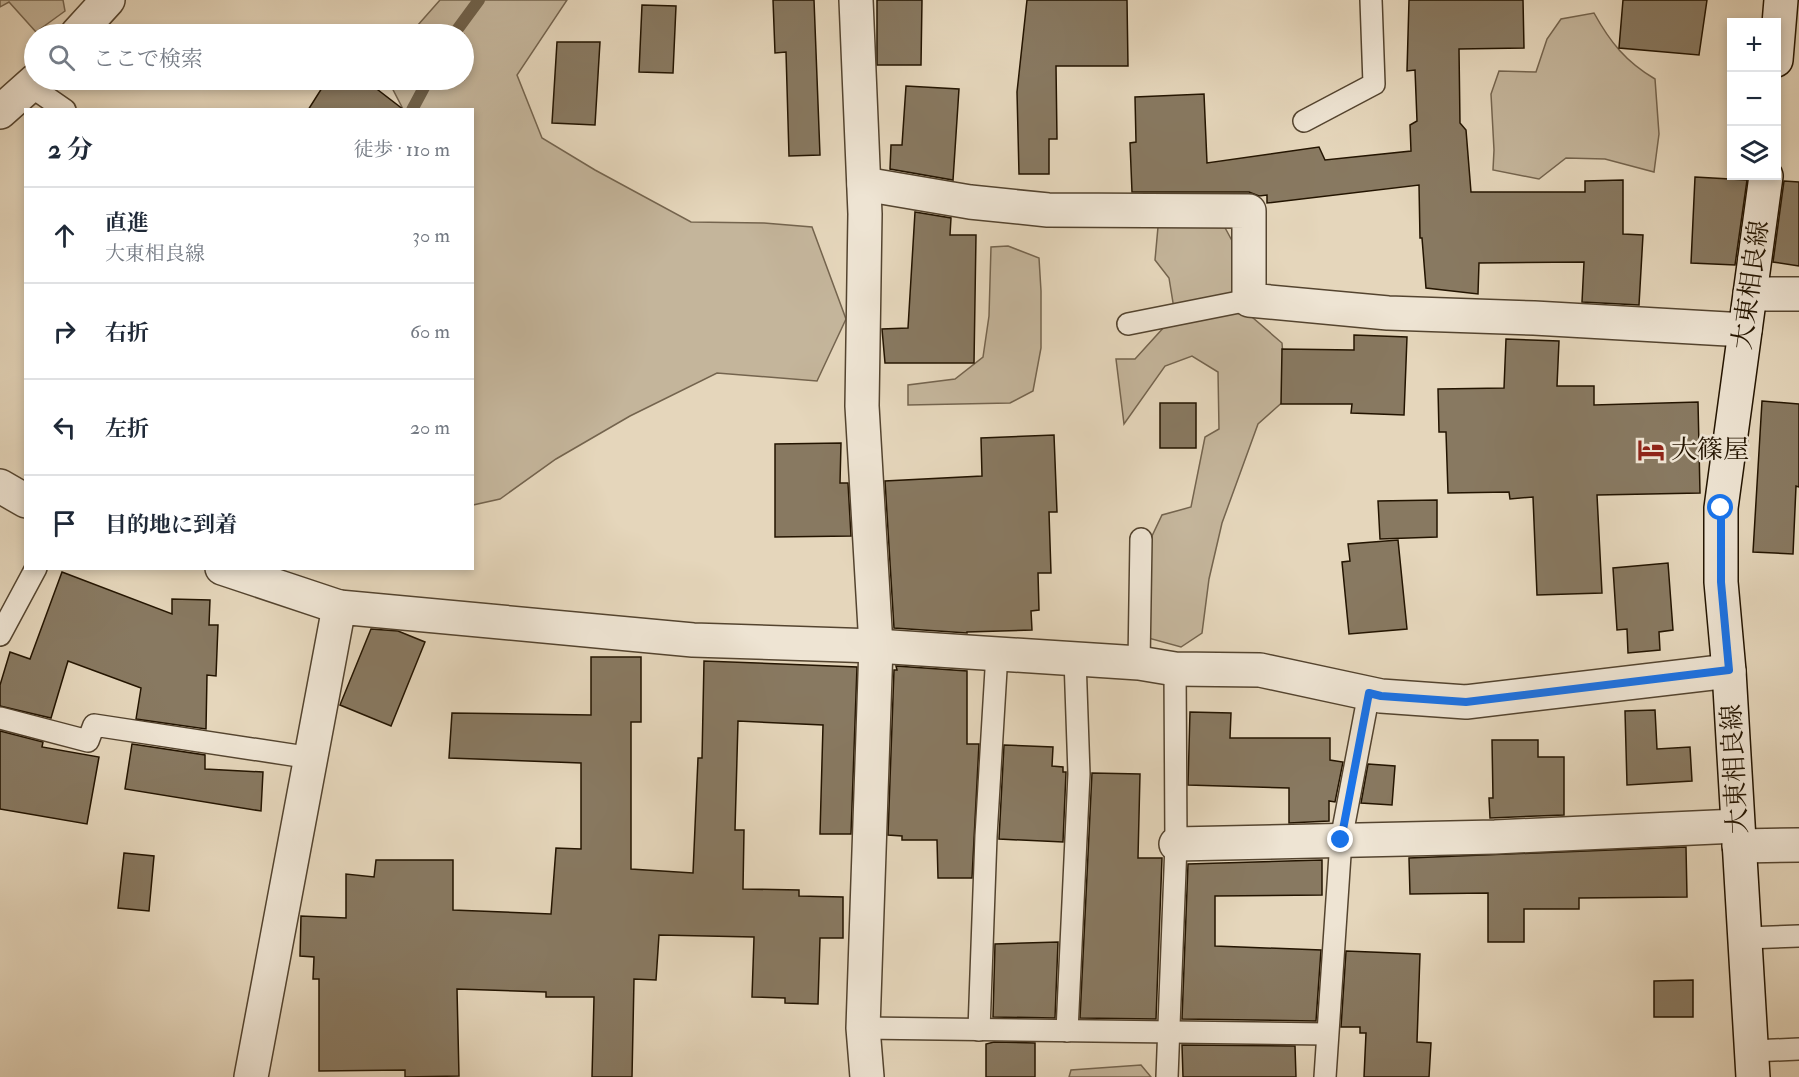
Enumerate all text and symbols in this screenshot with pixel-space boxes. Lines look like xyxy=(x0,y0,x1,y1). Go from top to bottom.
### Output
map controls xyxy=(1727,18,1781,180)
button: + xyxy=(1727,18,1781,72)
search box xyxy=(24,24,474,90)
icon: search xyxy=(45,41,78,74)
text: ここで検索 xyxy=(93,45,203,73)
button: − xyxy=(1727,72,1781,126)
button: layers xyxy=(1727,126,1781,180)
text: 2 分 xyxy=(48,134,93,166)
text: 徒歩 · 110 m xyxy=(354,137,450,162)
text: 直進 xyxy=(105,209,149,237)
street label: 大東相良線 xyxy=(1726,218,1776,352)
icon: ahead xyxy=(48,219,81,252)
text: 30 m xyxy=(412,223,450,248)
text: 大東相良線 xyxy=(105,241,205,266)
icon: right xyxy=(48,315,81,348)
text: 右折 xyxy=(105,319,149,347)
text: 60 m xyxy=(410,319,450,344)
icon: left xyxy=(48,411,81,444)
text: 左折 xyxy=(105,415,149,443)
text: 20 m xyxy=(410,415,450,440)
place label: 大篠屋 xyxy=(1671,434,1749,466)
hotel icon: 大篠屋 xyxy=(1636,435,1666,465)
route start xyxy=(1707,494,1733,520)
icon: arrive xyxy=(48,507,81,540)
text: 目的地に到着 xyxy=(105,511,237,539)
street label: 大東相良線 xyxy=(1716,703,1754,835)
route end xyxy=(1327,826,1353,852)

